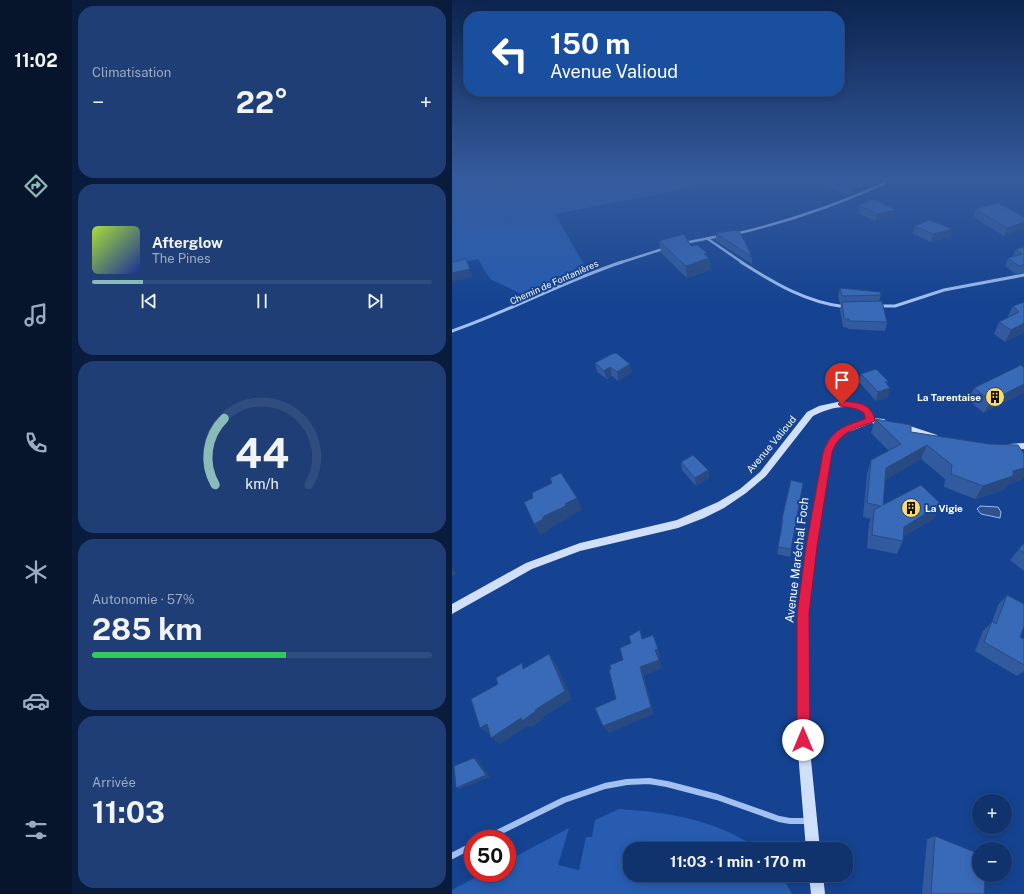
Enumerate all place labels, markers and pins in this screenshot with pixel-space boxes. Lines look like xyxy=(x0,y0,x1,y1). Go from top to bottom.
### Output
pin xyxy=(825,363,859,404)
building icon: La Tarentaise xyxy=(984,386,1006,408)
place label: La Tarentaise xyxy=(917,391,981,403)
building icon: La Vigie xyxy=(900,497,922,519)
place label: La Vigie xyxy=(925,502,963,514)

